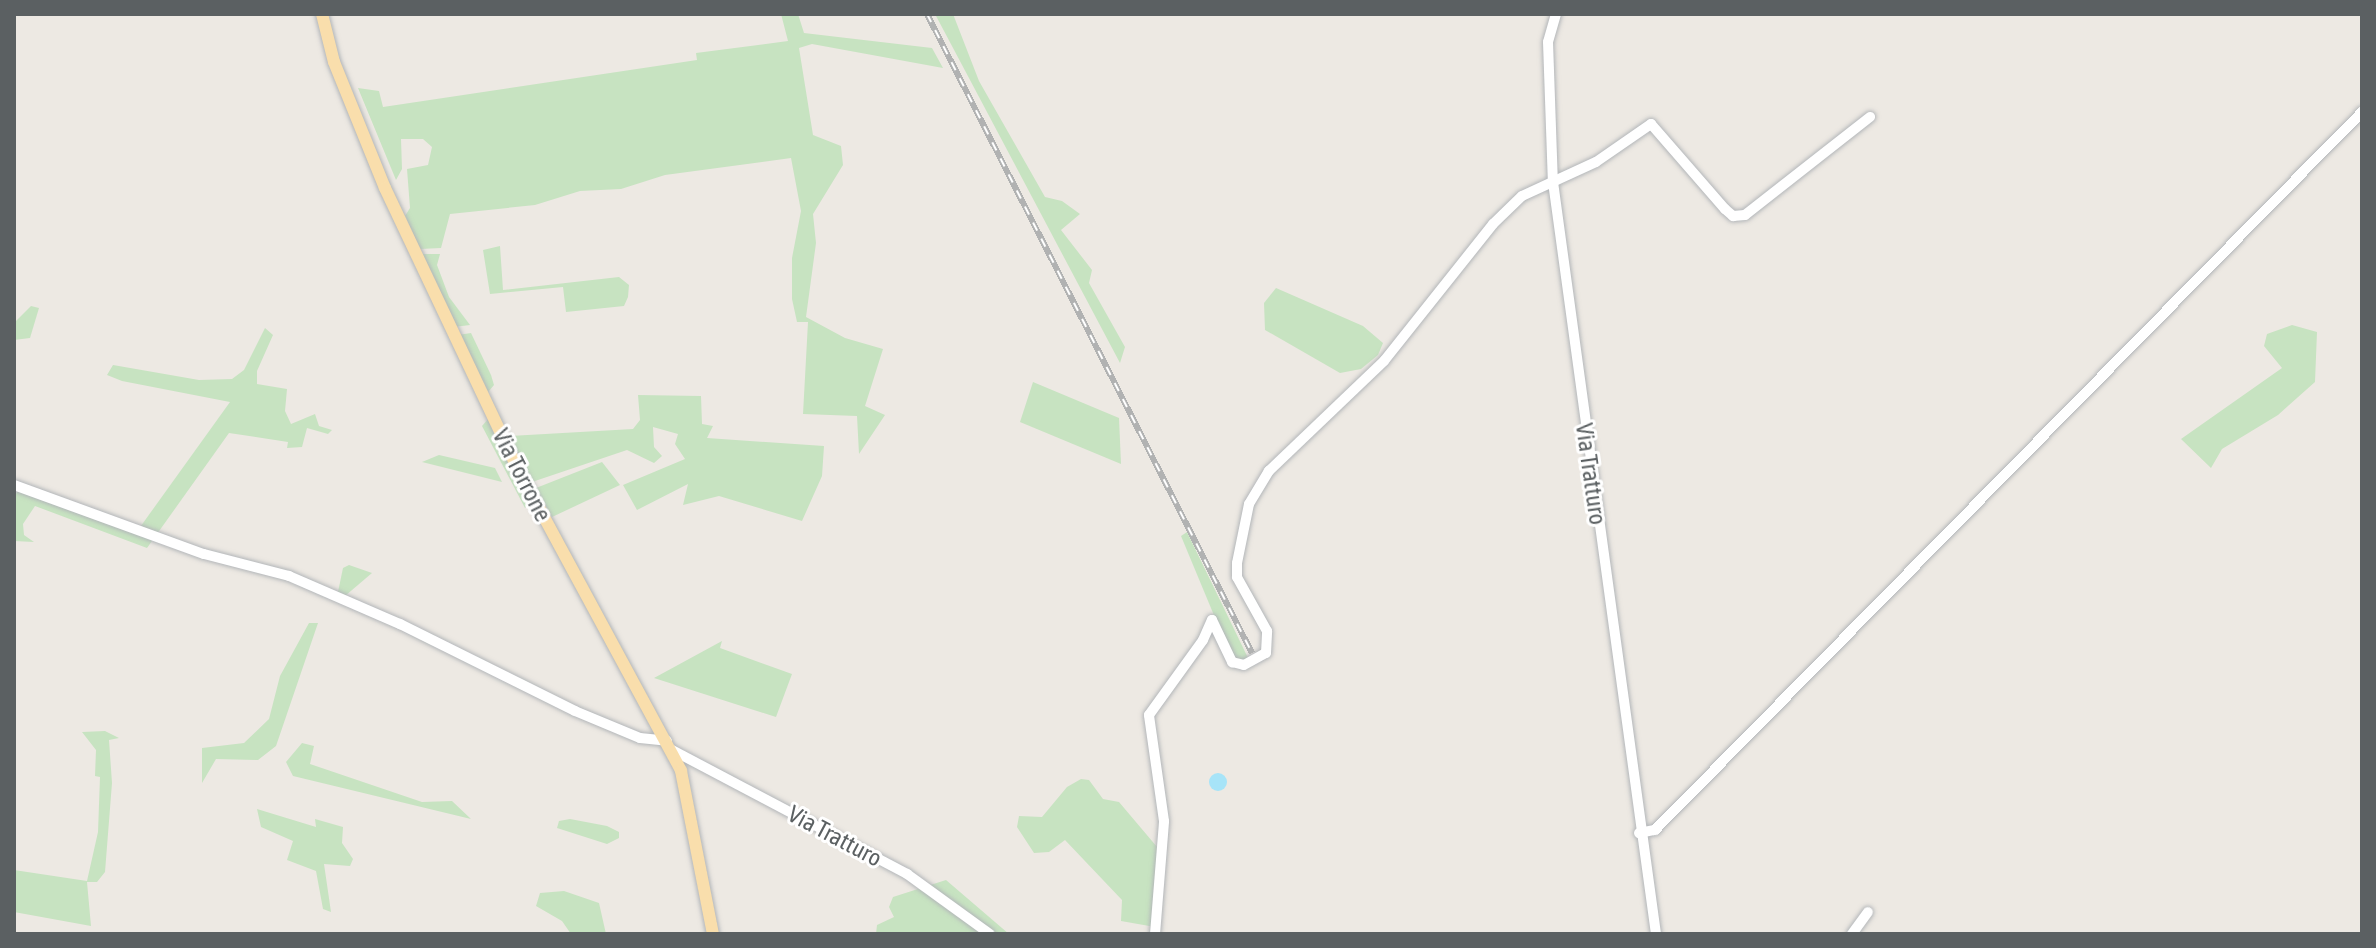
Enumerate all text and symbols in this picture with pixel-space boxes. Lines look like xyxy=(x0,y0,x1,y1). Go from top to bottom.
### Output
street label: Via Tratturo xyxy=(1570,421,1612,527)
street label: Via Torrone xyxy=(486,424,558,526)
street label: Via Tratturo xyxy=(783,799,887,873)

